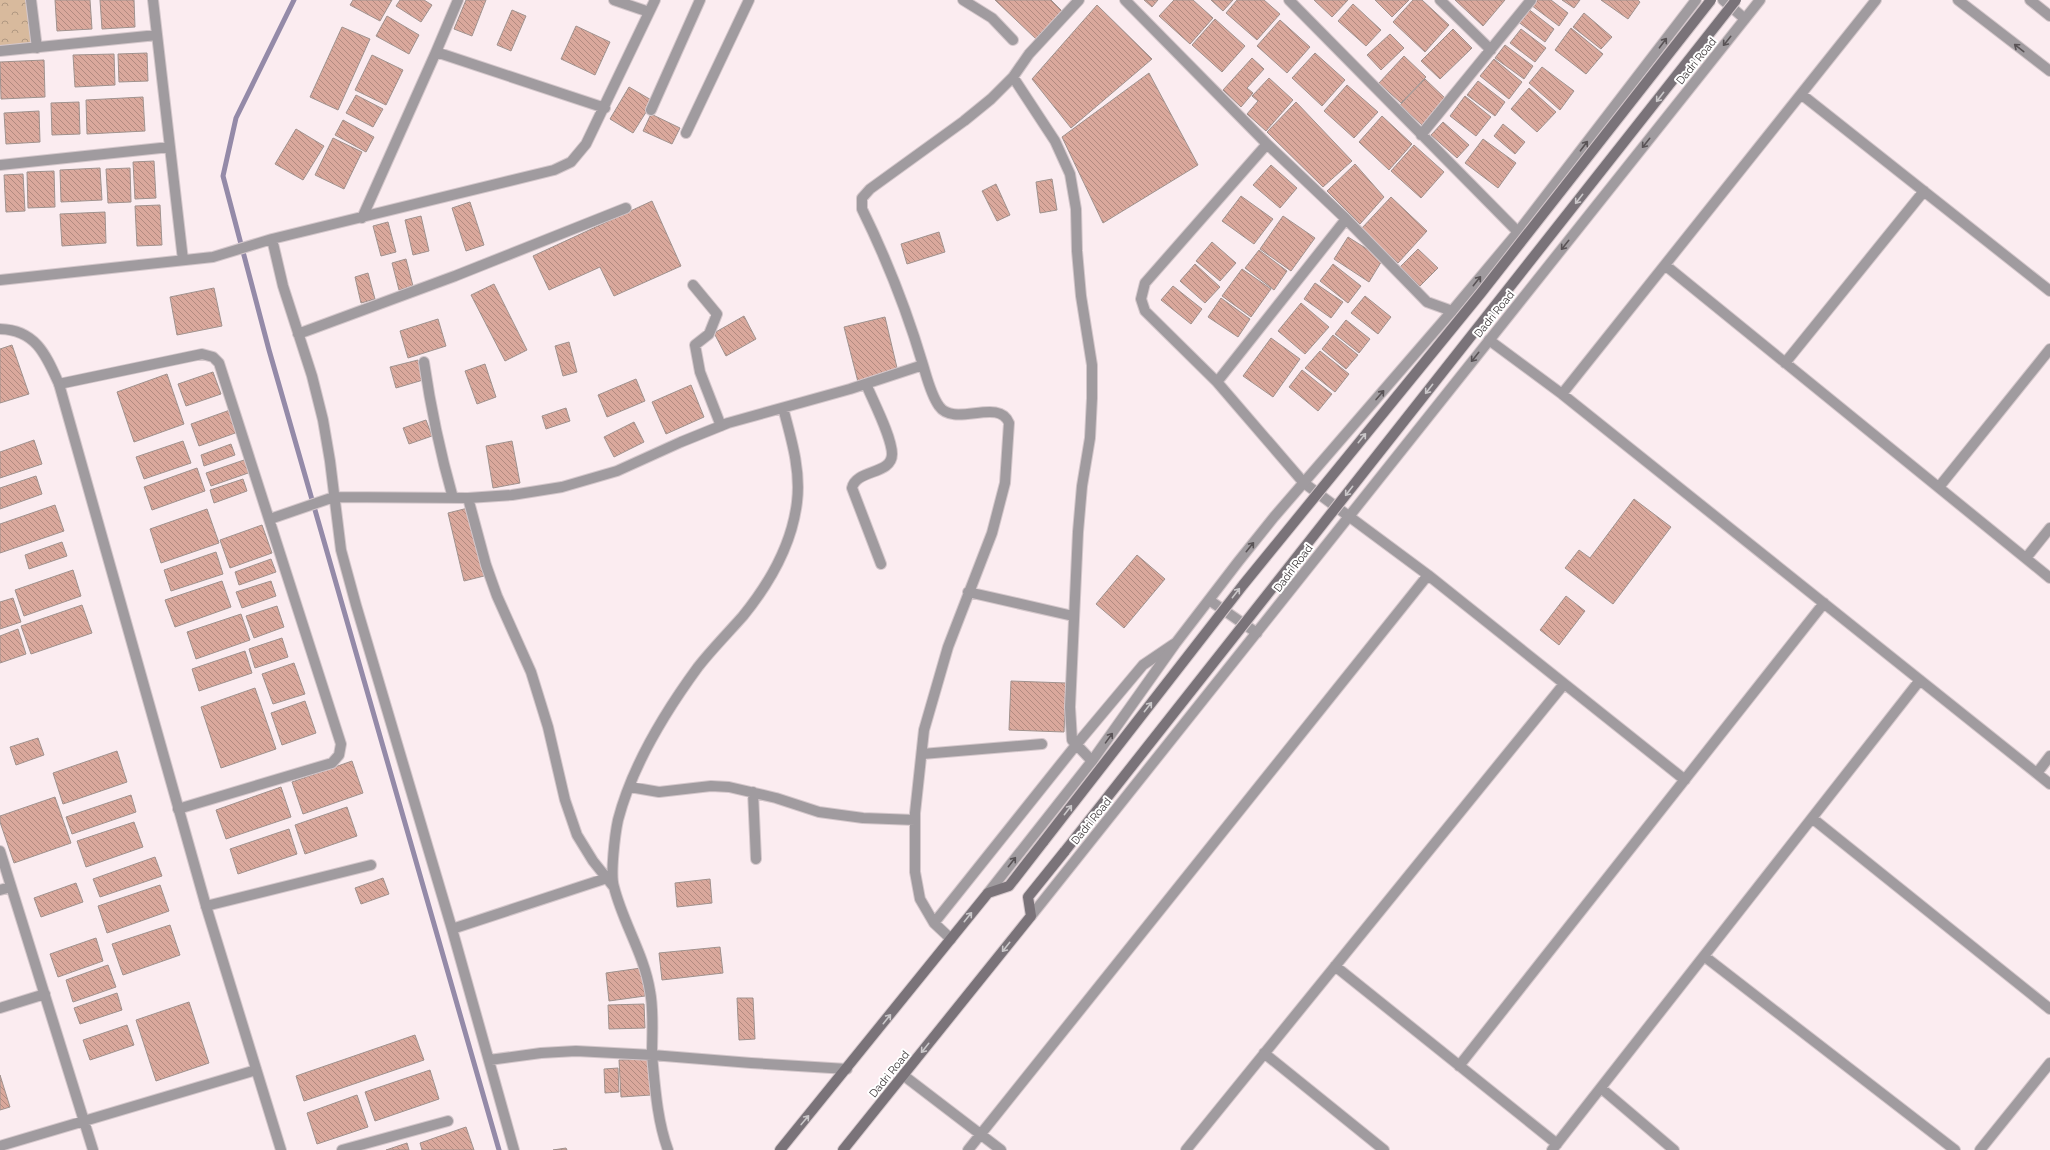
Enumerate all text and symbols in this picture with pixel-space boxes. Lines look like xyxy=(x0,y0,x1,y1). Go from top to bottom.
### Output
street label: Dadri Road xyxy=(1674,35,1719,87)
one-way arrow xyxy=(1723,36,1731,47)
one-way arrow xyxy=(1658,38,1667,49)
one-way arrow xyxy=(2014,43,2025,52)
one-way arrow xyxy=(1656,91,1664,102)
one-way arrow xyxy=(1642,138,1650,149)
one-way arrow xyxy=(1579,141,1588,152)
one-way arrow xyxy=(1575,193,1584,204)
one-way arrow xyxy=(1561,239,1569,250)
one-way arrow xyxy=(1473,276,1482,287)
street label: Dadri Road xyxy=(1472,288,1517,340)
one-way arrow xyxy=(1471,352,1480,363)
one-way arrow xyxy=(1425,383,1434,394)
one-way arrow xyxy=(1376,389,1385,400)
one-way arrow xyxy=(1358,433,1367,444)
one-way arrow xyxy=(1345,485,1353,496)
one-way arrow xyxy=(1246,541,1255,552)
street label: Dadri Road xyxy=(1271,542,1316,595)
one-way arrow xyxy=(1232,588,1240,599)
one-way arrow xyxy=(1144,702,1152,713)
one-way arrow xyxy=(1105,732,1113,743)
street label: Dadri Road xyxy=(1069,795,1114,847)
one-way arrow xyxy=(1064,804,1073,815)
one-way arrow xyxy=(1008,857,1016,868)
one-way arrow xyxy=(964,912,972,923)
one-way arrow xyxy=(1002,941,1011,952)
one-way arrow xyxy=(883,1014,891,1025)
one-way arrow xyxy=(921,1043,929,1054)
street label: Dadri Road xyxy=(867,1048,912,1100)
one-way arrow xyxy=(801,1115,810,1125)

